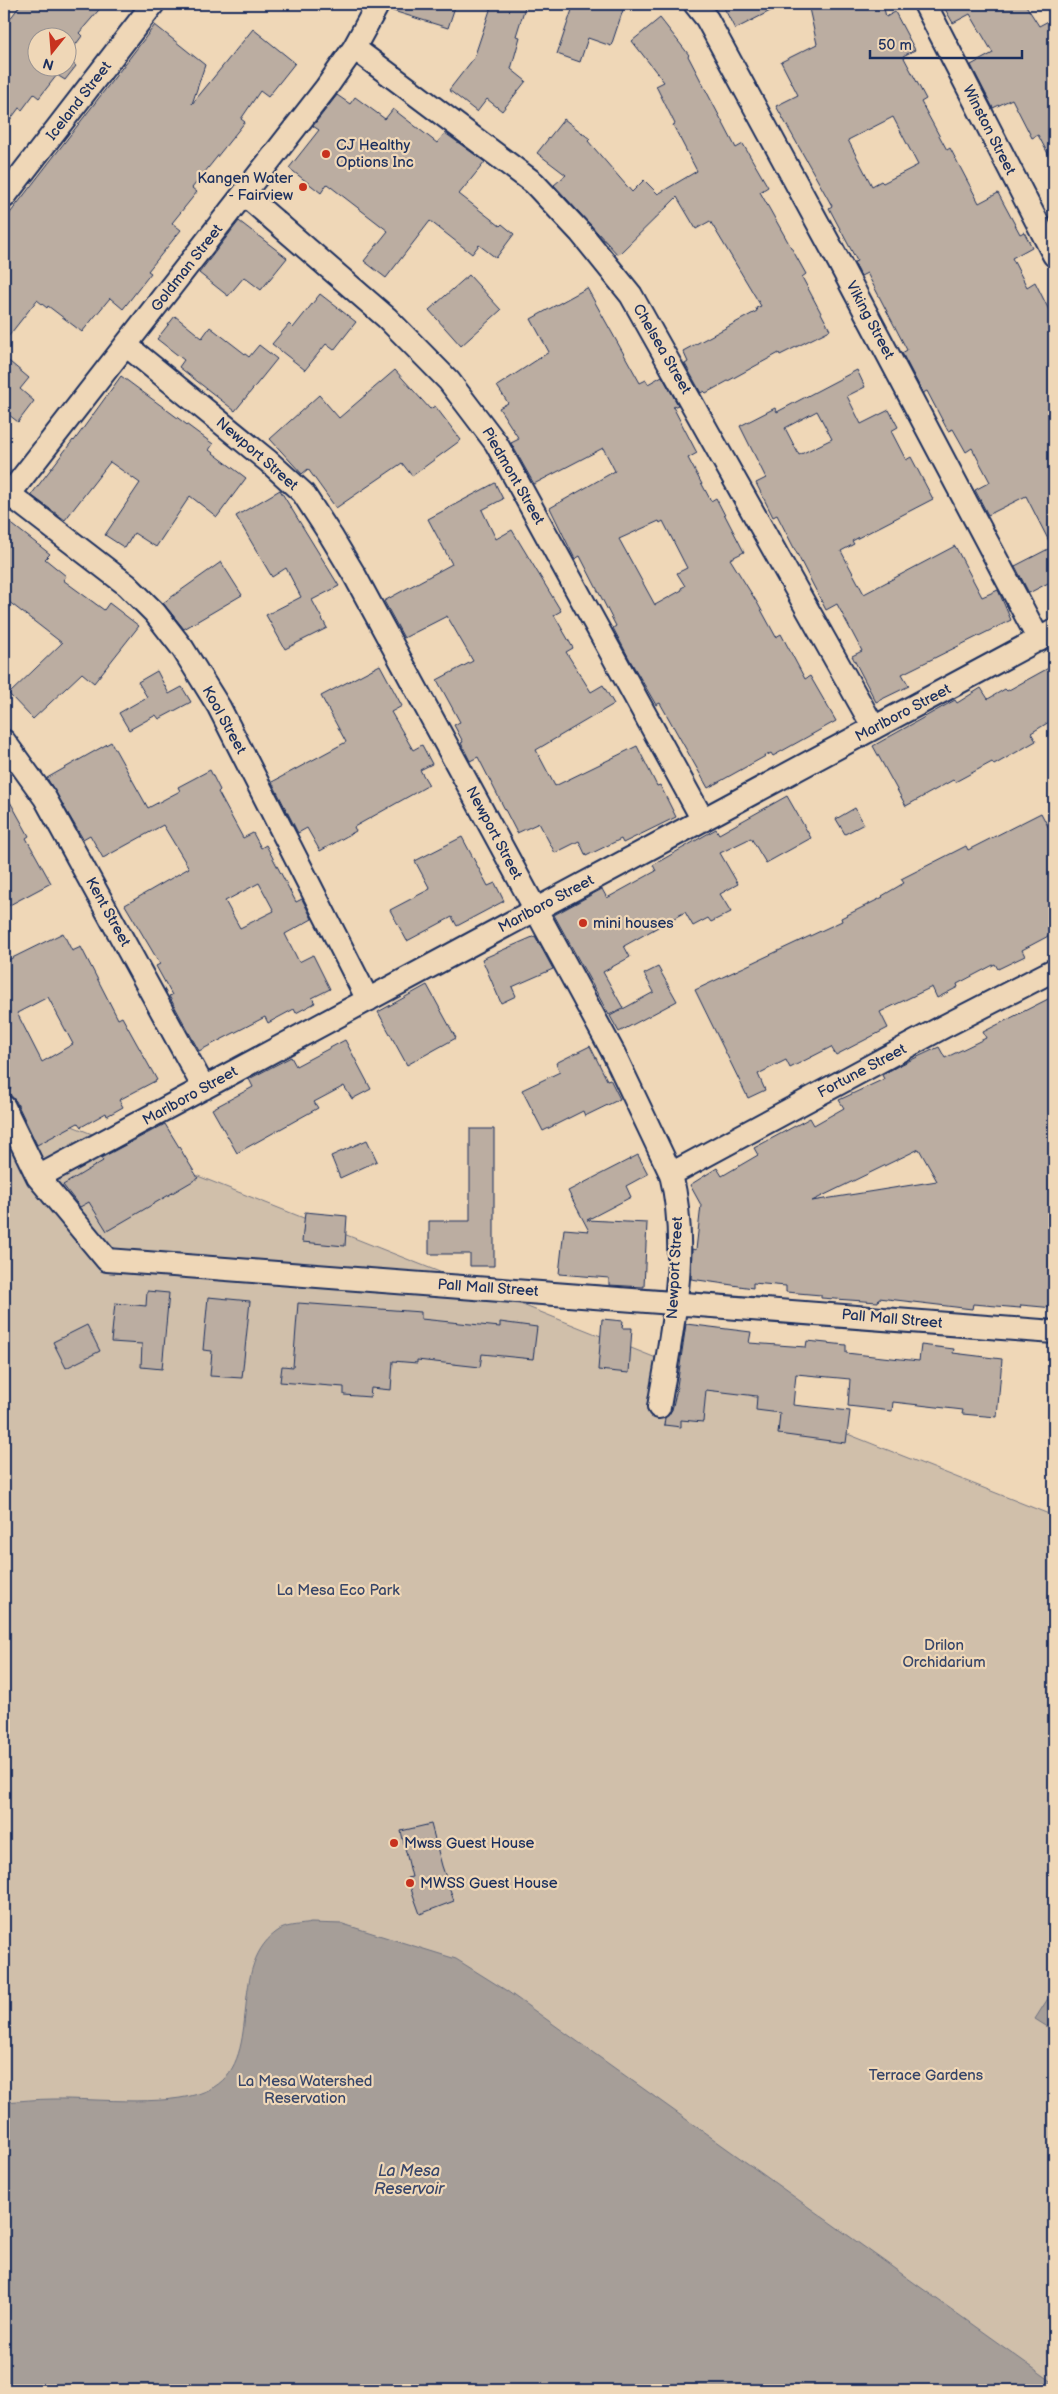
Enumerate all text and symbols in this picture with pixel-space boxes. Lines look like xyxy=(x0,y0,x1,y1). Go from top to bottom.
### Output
north arrow xyxy=(28,28,78,78)
scale bar xyxy=(870,28,1023,60)
text: 50 m xyxy=(878,36,912,55)
text: N xyxy=(41,54,56,74)
street label: Iceland Street xyxy=(42,57,116,144)
street label: Winston Street xyxy=(958,82,1020,179)
place label: CJ Healthy Options Inc xyxy=(336,136,414,172)
marker: CJ Healthy Options Inc xyxy=(320,148,332,160)
place label: Kangen Water - Fairview xyxy=(197,169,294,205)
marker: Kangen Water - Fairview xyxy=(297,181,309,193)
street label: Goldman Street xyxy=(147,220,227,316)
street label: Viking Street xyxy=(841,278,899,363)
street label: Chelsea Street xyxy=(629,301,696,398)
street label: Newport Street xyxy=(212,413,302,495)
street label: Piedmont Street xyxy=(477,424,549,528)
street label: Marlboro Street xyxy=(852,680,954,746)
street label: Kool Street xyxy=(198,683,251,758)
street label: Newport Street xyxy=(462,783,527,883)
street label: Marlboro Street xyxy=(495,871,597,937)
street label: Kent Street xyxy=(81,874,135,950)
place label: mini houses xyxy=(593,914,674,933)
marker: mini houses xyxy=(577,917,589,929)
street label: Fortune Street xyxy=(814,1039,910,1102)
street label: Marlboro Street xyxy=(139,1062,241,1130)
street label: Newport Street xyxy=(663,1216,687,1320)
street label: Pall Mall Street xyxy=(437,1275,539,1301)
street label: Pall Mall Street xyxy=(841,1305,944,1333)
park label: La Mesa Eco Park xyxy=(276,1581,400,1600)
park label: Drilon Orchidarium xyxy=(902,1636,986,1672)
place label: Mwss Guest House xyxy=(404,1834,535,1853)
marker: Mwss Guest House xyxy=(388,1837,400,1849)
place label: MWSS Guest House xyxy=(420,1874,558,1893)
marker: MWSS Guest House xyxy=(404,1877,416,1889)
park label: Terrace Gardens xyxy=(869,2066,984,2085)
park label: La Mesa Watershed Reservation xyxy=(238,2072,372,2108)
water label: La Mesa Reservoir xyxy=(374,2162,445,2199)

